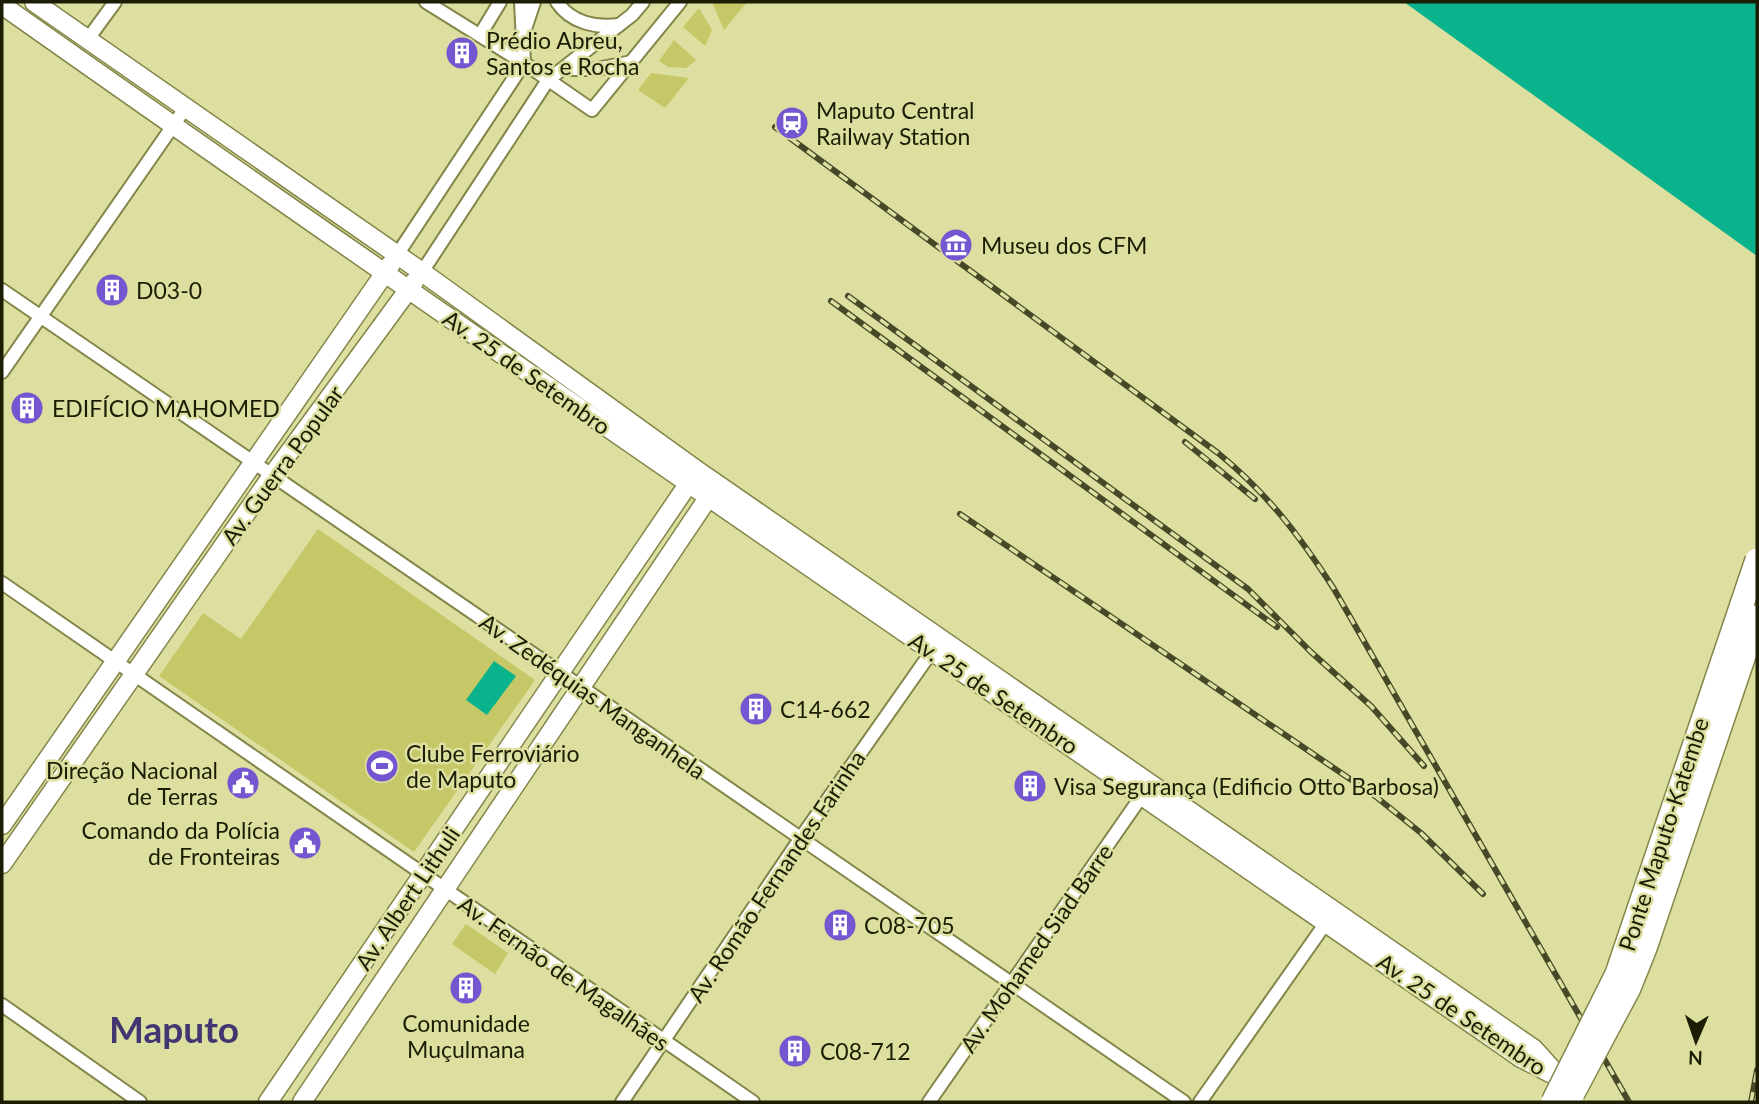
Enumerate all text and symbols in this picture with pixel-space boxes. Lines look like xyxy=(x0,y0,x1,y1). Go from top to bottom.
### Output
place label: Prédio Abreu, Santos e Rocha xyxy=(486,26,639,80)
building icon: Prédio Abreu, Santos e Rocha xyxy=(443,34,481,72)
place label: Maputo Central Railway Station xyxy=(816,96,975,150)
station icon: Maputo Central Railway Station xyxy=(773,104,811,142)
museum icon: Museu dos CFM xyxy=(937,226,975,264)
place label: Museu dos CFM xyxy=(981,231,1147,259)
building icon: D03-0 xyxy=(93,271,131,309)
place label: D03-0 xyxy=(136,276,202,304)
street label: Av. 25 de Setembro xyxy=(438,304,616,440)
street label: Av. Guerra Popular xyxy=(215,380,349,550)
building icon: EDIFÍCIO MAHOMED xyxy=(8,389,46,427)
place label: EDIFÍCIO MAHOMED xyxy=(52,394,280,422)
street label: Av. Zedéquias Manganhela xyxy=(475,607,711,785)
street label: Av. 25 de Setembro xyxy=(904,626,1084,760)
building icon: C14-662 xyxy=(737,690,775,728)
place label: C14-662 xyxy=(780,695,871,723)
street label: Ponte Maputo-Katembe xyxy=(1612,714,1714,954)
place label: Clube Ferroviário de Maputo xyxy=(406,739,579,793)
street label: Av. Romão Fernandes Farinha xyxy=(681,745,871,1007)
sports icon: Clube Ferroviário de Maputo xyxy=(363,747,401,785)
place label: Direção Nacional de Terras xyxy=(46,756,218,810)
public building icon: Direção Nacional de Terras xyxy=(224,764,262,802)
building icon: Visa Segurança (Edificio Otto Barbosa) xyxy=(1011,767,1049,805)
place label: Visa Segurança (Edificio Otto Barbosa) xyxy=(1054,772,1439,800)
place label: Comando da Polícia de Fronteiras xyxy=(82,816,280,870)
street label: Av. Albert Lithuli xyxy=(349,821,465,975)
public building icon: Comando da Polícia de Fronteiras xyxy=(286,824,324,862)
street label: Av. Mohamed Siad Barre xyxy=(953,838,1119,1058)
street label: Av. Fernão de Magalhães xyxy=(453,889,675,1057)
building icon: C08-705 xyxy=(821,906,859,944)
place label: C08-705 xyxy=(864,911,955,939)
street label: Av. 25 de Setembro xyxy=(1372,947,1552,1081)
building icon: Comunidade Muçulmana xyxy=(447,969,485,1007)
district label: Maputo xyxy=(109,1006,239,1051)
north arrow xyxy=(1661,1006,1731,1076)
place label: Comunidade Muçulmana xyxy=(402,1009,530,1063)
building icon: C08-712 xyxy=(776,1032,814,1070)
place label: C08-712 xyxy=(820,1037,911,1065)
text: N xyxy=(1688,1047,1703,1070)

